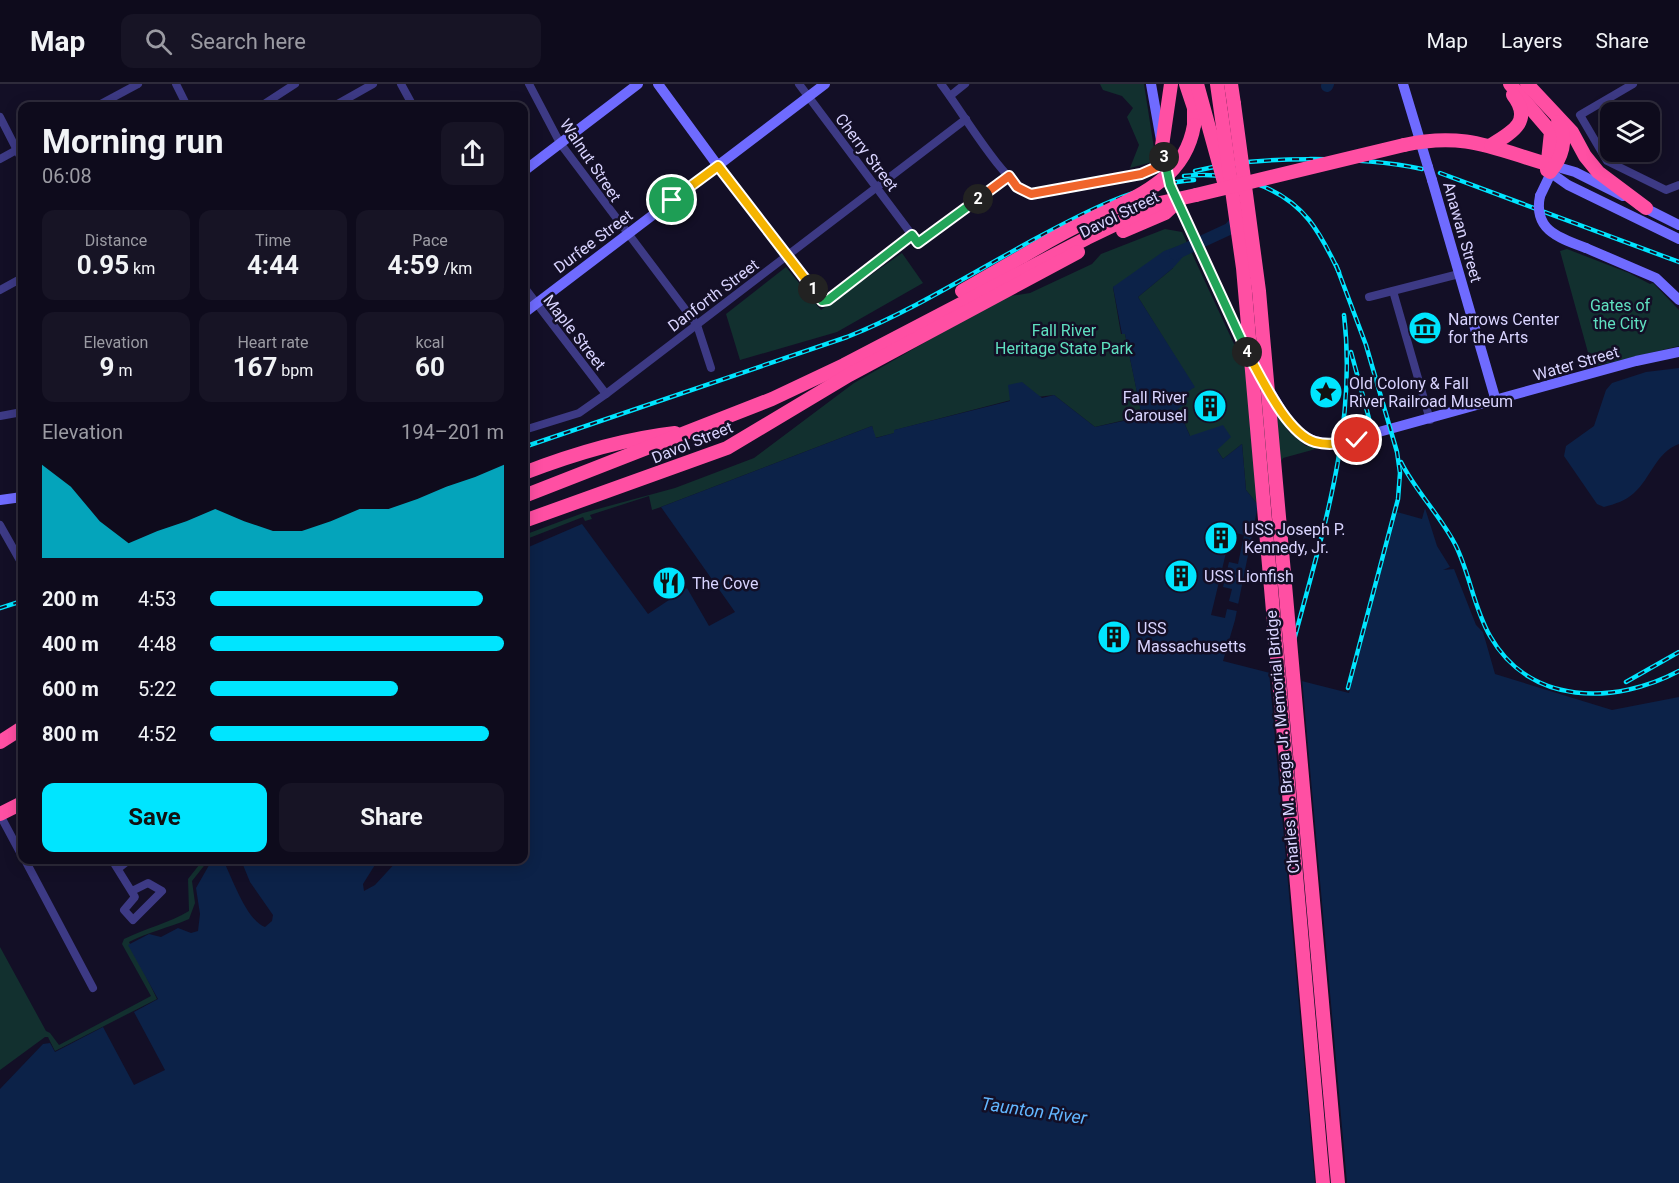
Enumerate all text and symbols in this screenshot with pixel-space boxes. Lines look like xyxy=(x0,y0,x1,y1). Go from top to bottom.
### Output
search box xyxy=(121,14,541,68)
text: Map xyxy=(30,25,85,58)
icon: search xyxy=(142,25,175,58)
text: Search here xyxy=(190,29,306,54)
text: Map xyxy=(1426,29,1468,53)
text: Layers xyxy=(1501,29,1562,53)
text: Share xyxy=(1595,29,1649,53)
map controls xyxy=(1600,102,1660,162)
button: layers xyxy=(1600,102,1660,162)
street label: Cherry Street xyxy=(831,110,902,195)
street label: Walnut Street xyxy=(556,115,625,205)
text: Morning run xyxy=(42,122,223,161)
button: share xyxy=(441,122,504,185)
pin: 3 xyxy=(1149,142,1179,172)
text: 3 xyxy=(1159,147,1169,166)
text: 06:08 xyxy=(42,164,92,188)
pin xyxy=(646,174,697,225)
street label: Anawan Street xyxy=(1439,180,1486,285)
icon: arrive xyxy=(655,183,688,216)
pin: 2 xyxy=(963,184,993,214)
street label: Davol Street xyxy=(1076,187,1162,242)
text: 2 xyxy=(973,189,983,208)
street label: Durfee Street xyxy=(550,206,636,277)
text: Distance xyxy=(85,231,147,250)
text: Time xyxy=(255,231,291,250)
text: Pace xyxy=(412,231,448,250)
text: 0.95 xyxy=(77,250,129,280)
text: 4:44 xyxy=(247,250,299,280)
text: 4:59 xyxy=(388,250,440,280)
street label: Danforth Street xyxy=(664,255,762,336)
text: km xyxy=(129,259,155,278)
text: /km xyxy=(440,259,472,278)
pin: 1 xyxy=(798,274,828,304)
text: 1 xyxy=(808,279,818,298)
street label: Maple Street xyxy=(539,291,610,374)
park label: Gates of the City xyxy=(1590,296,1651,333)
museum icon: Narrows Center for the Arts xyxy=(1407,310,1443,346)
place label: Narrows Center for the Arts xyxy=(1448,310,1560,347)
park label: Fall River Heritage State Park xyxy=(995,321,1134,358)
text: Elevation xyxy=(84,333,148,352)
text: Heart rate xyxy=(237,333,309,352)
text: kcal xyxy=(416,333,444,352)
pin: 4 xyxy=(1232,337,1262,367)
text: 4 xyxy=(1242,342,1252,361)
street label: Water Street xyxy=(1531,342,1621,385)
text: 9 xyxy=(100,352,114,382)
text: 167 xyxy=(233,352,277,382)
text: 60 xyxy=(415,352,445,382)
text: m xyxy=(114,361,132,380)
text: bpm xyxy=(277,361,313,380)
place icon: Old Colony & Fall River Railroad Museum xyxy=(1308,374,1344,410)
place label: Old Colony & Fall River Railroad Museum xyxy=(1349,374,1513,411)
place label: Fall River Carousel xyxy=(1123,388,1188,425)
building icon: Fall River Carousel xyxy=(1192,388,1228,424)
pin xyxy=(1331,414,1382,465)
street label: Davol Street xyxy=(649,418,736,467)
text: Elevation xyxy=(42,420,123,444)
text: 194–201 m xyxy=(401,420,504,444)
icon: check xyxy=(1340,423,1373,456)
building icon: USS Joseph P. Kennedy, Jr. xyxy=(1203,520,1239,556)
place label: USS Joseph P. Kennedy, Jr. xyxy=(1244,520,1346,557)
building icon: USS Lionfish xyxy=(1163,558,1199,594)
restaurant icon: The Cove xyxy=(651,565,687,601)
place label: USS Lionfish xyxy=(1204,567,1294,586)
place label: The Cove xyxy=(692,574,758,593)
text: 200 m xyxy=(42,587,99,611)
text: 4:53 xyxy=(138,587,177,611)
street label: Charles M. Braga Jr. Memorial Bridge xyxy=(1262,609,1303,874)
building icon: USS Massachusetts xyxy=(1096,619,1132,655)
place label: USS Massachusetts xyxy=(1137,619,1246,656)
text: 400 m xyxy=(42,632,99,656)
text: 4:48 xyxy=(138,632,177,656)
text: 600 m xyxy=(42,677,99,701)
text: 5:22 xyxy=(138,677,177,701)
text: 800 m xyxy=(42,722,99,746)
text: 4:52 xyxy=(138,722,177,746)
button: Save xyxy=(42,783,267,852)
button: Share xyxy=(279,783,504,852)
water label: Taunton River xyxy=(980,1093,1089,1128)

